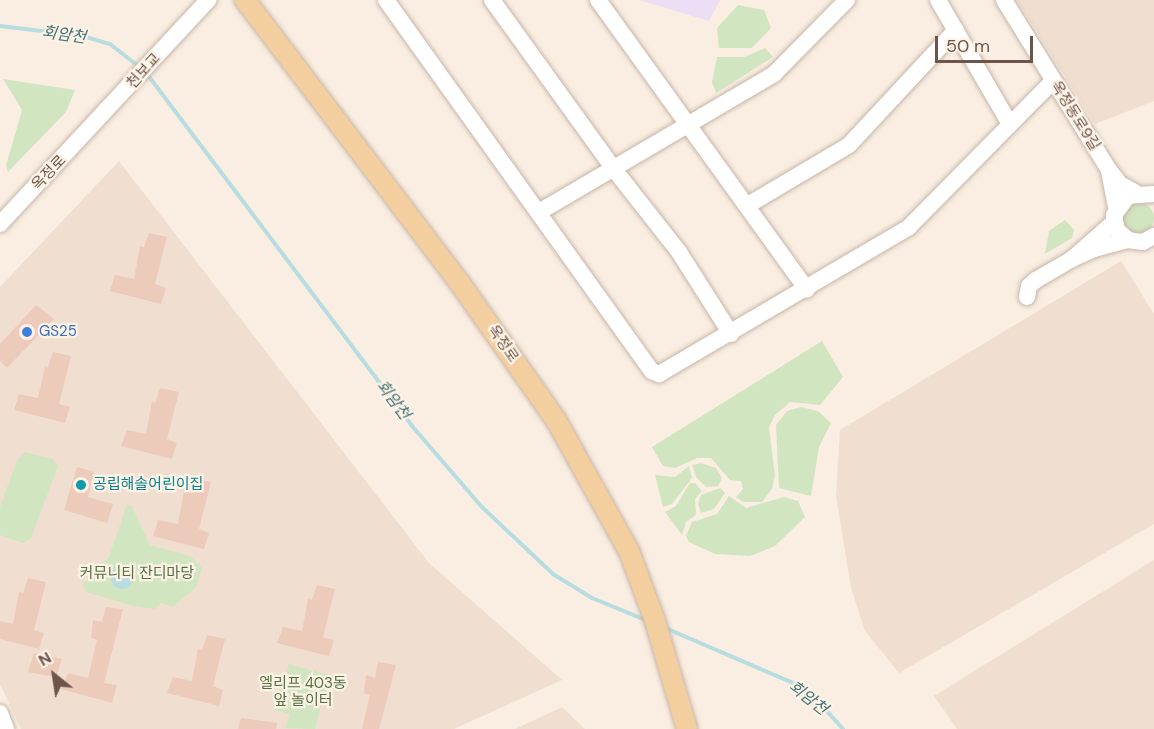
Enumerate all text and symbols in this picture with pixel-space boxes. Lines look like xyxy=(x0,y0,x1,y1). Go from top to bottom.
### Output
water label: 회암천 xyxy=(41,22,87,48)
scale bar xyxy=(938,24,1036,62)
text: 50 m xyxy=(946,34,990,58)
street label: 천보교 xyxy=(123,50,165,92)
street label: 옥정동로9길 xyxy=(1047,78,1103,154)
street label: 옥정로 xyxy=(28,152,70,194)
street label: 옥정로 xyxy=(484,322,522,366)
place label: GS25 xyxy=(39,323,77,341)
marker: GS25 xyxy=(20,325,34,339)
water label: 회암천 xyxy=(372,377,414,423)
place label: 공립해솔어린이집 xyxy=(93,476,203,494)
marker: 공립해솔어린이집 xyxy=(74,478,88,492)
park label: 커뮤니티 잔디마당 xyxy=(80,565,194,583)
north arrow xyxy=(24,645,84,705)
text: N xyxy=(34,647,55,671)
park label: 엘리프 403동 앞 놀이터 xyxy=(259,674,347,709)
water label: 회암천 xyxy=(785,677,831,719)

